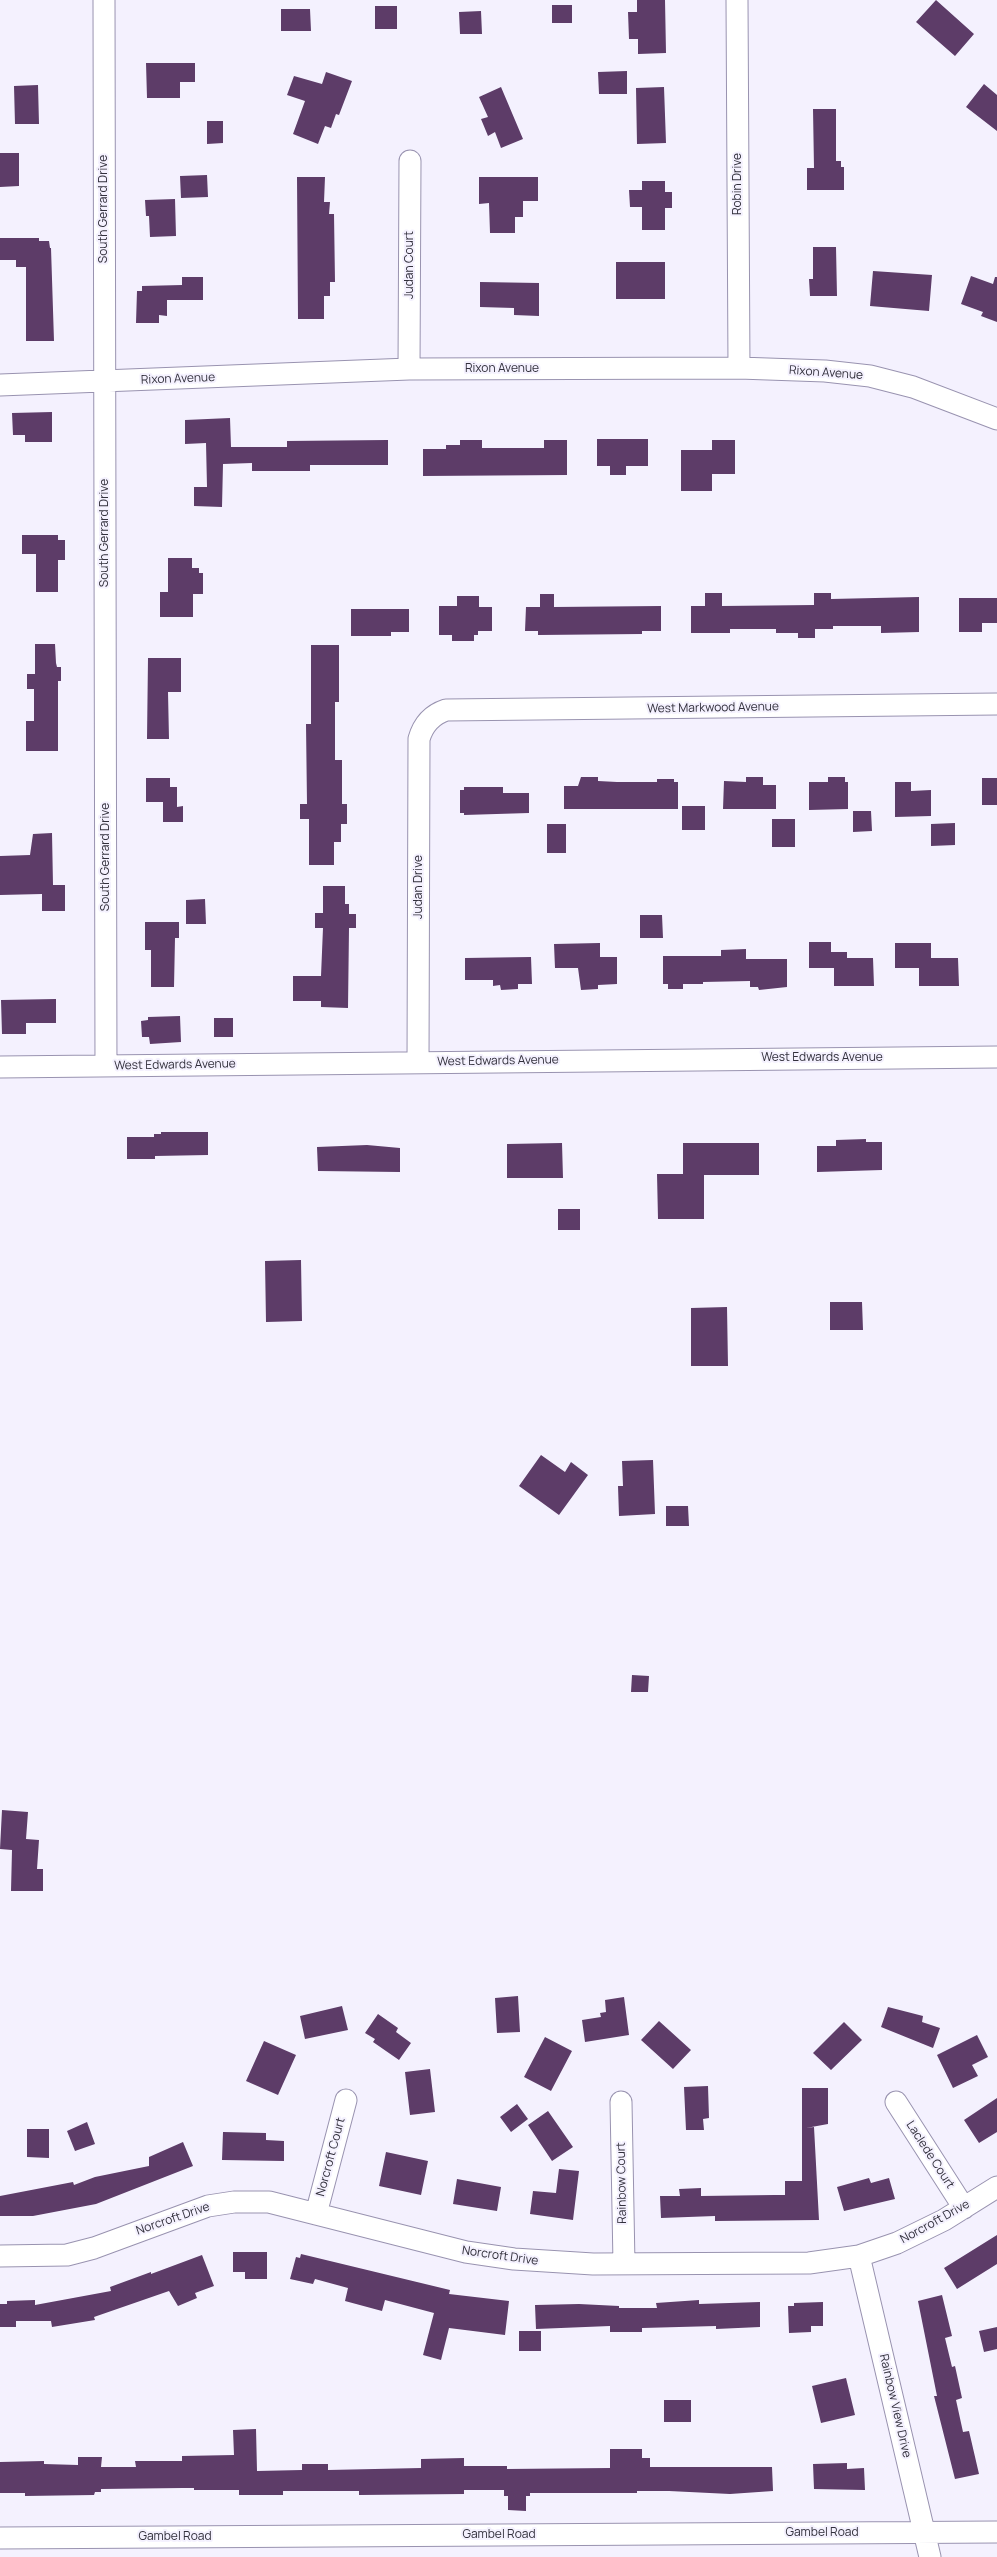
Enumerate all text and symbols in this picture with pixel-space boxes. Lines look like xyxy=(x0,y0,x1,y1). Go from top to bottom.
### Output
street label: Robin Drive xyxy=(731,153,745,215)
street label: South Gerrard Drive xyxy=(97,155,111,263)
street label: Judan Court xyxy=(403,231,417,299)
street label: Rixon Avenue xyxy=(465,362,539,376)
street label: Rixon Avenue xyxy=(789,363,863,383)
street label: Rixon Avenue xyxy=(141,371,215,387)
street label: South Gerrard Drive xyxy=(98,479,112,587)
street label: West Markwood Avenue xyxy=(647,700,779,716)
street label: South Gerrard Drive xyxy=(99,803,113,911)
street label: Judan Drive xyxy=(412,855,426,919)
street label: West Edwards Avenue xyxy=(761,1051,883,1065)
street label: West Edwards Avenue xyxy=(437,1053,559,1069)
street label: West Edwards Avenue xyxy=(114,1057,236,1073)
street label: Norcroft Court xyxy=(314,2116,348,2198)
street label: Laclede Court xyxy=(903,2119,957,2191)
street label: Rainbow Court xyxy=(614,2142,630,2224)
street label: Norcroft Drive xyxy=(898,2197,972,2247)
street label: Norcroft Drive xyxy=(134,2200,212,2238)
street label: Norcroft Drive xyxy=(461,2244,539,2268)
street label: Rainbow View Drive xyxy=(876,2353,914,2459)
street label: Gambel Road xyxy=(785,2526,859,2540)
street label: Gambel Road xyxy=(462,2528,536,2542)
street label: Gambel Road xyxy=(138,2530,212,2544)

